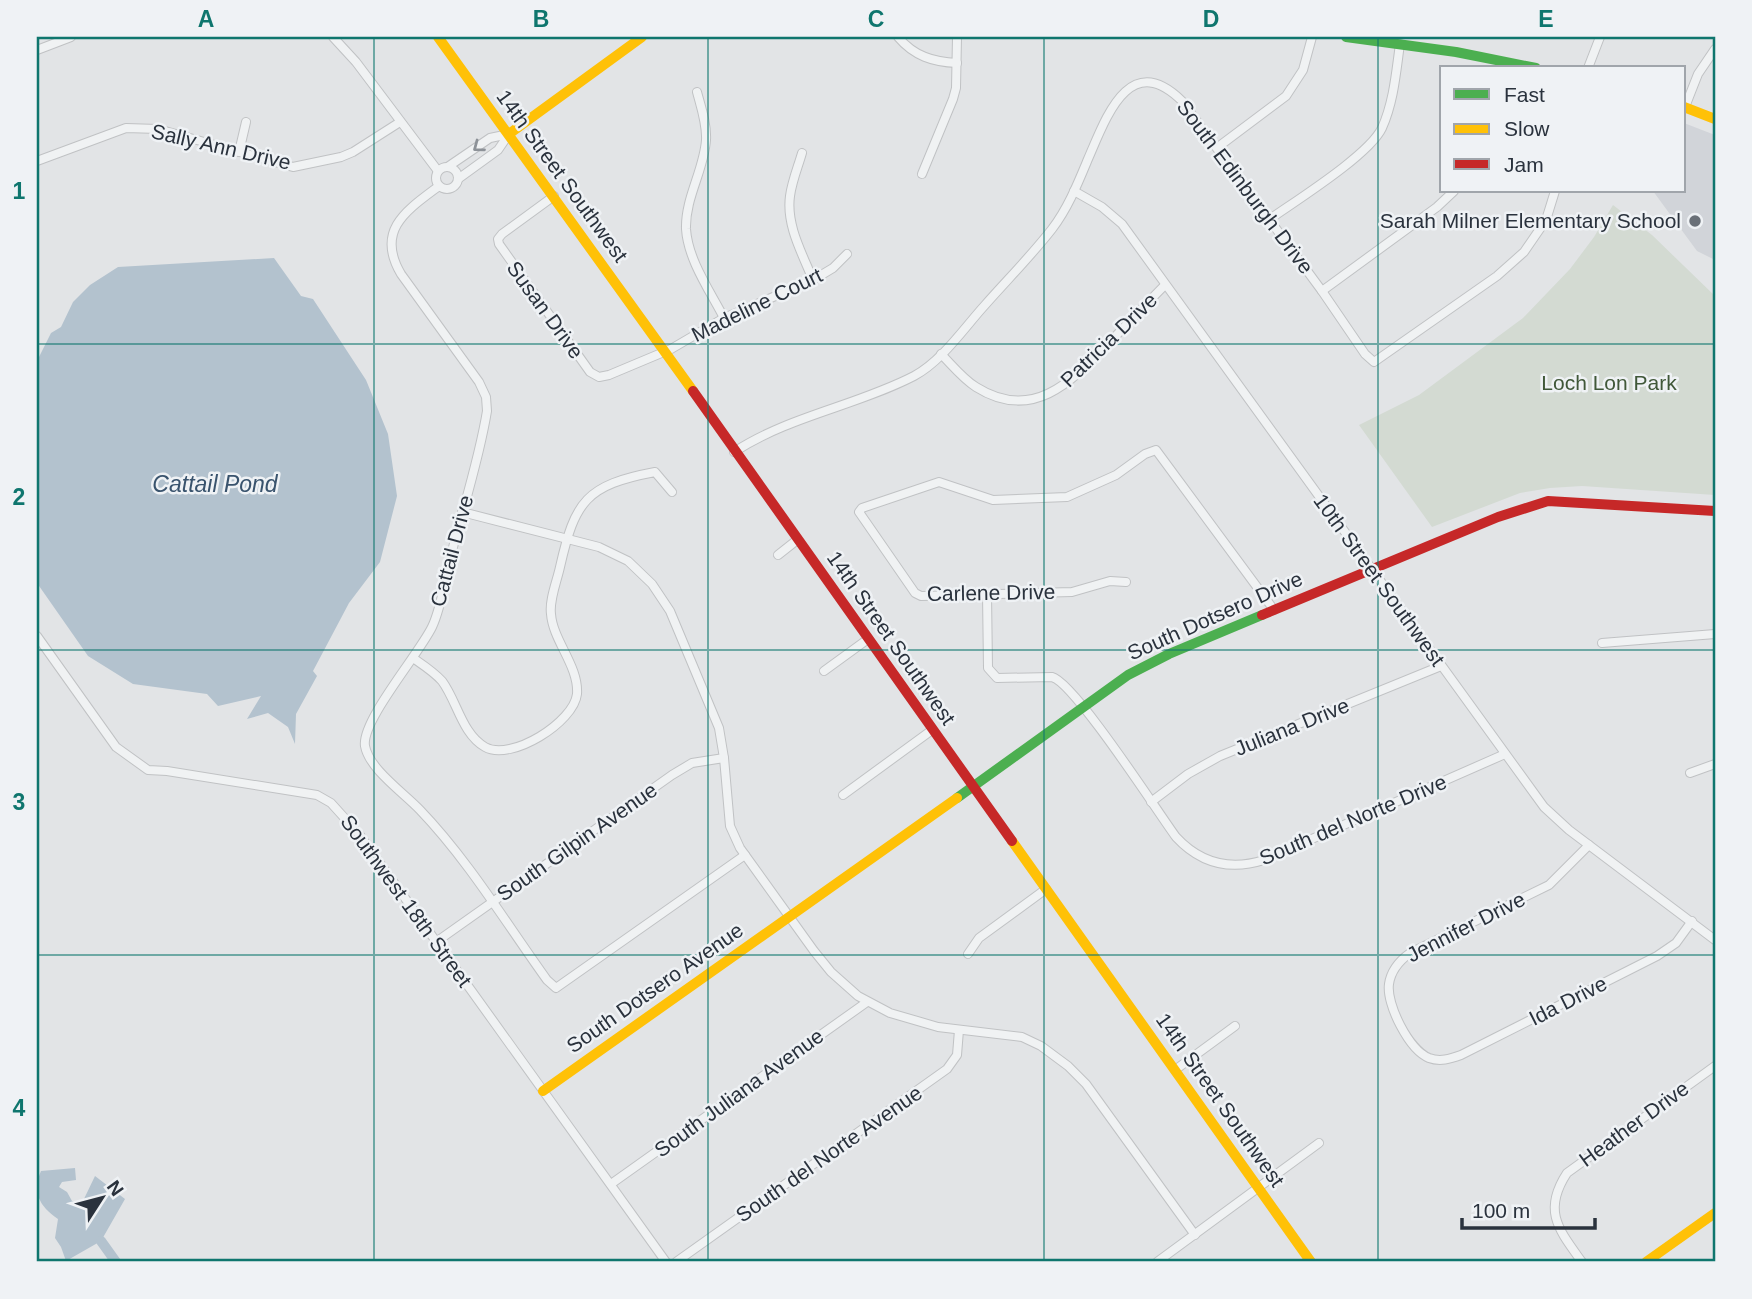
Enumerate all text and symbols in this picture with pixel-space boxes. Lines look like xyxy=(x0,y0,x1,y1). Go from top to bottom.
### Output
text: A xyxy=(198,6,214,32)
text: B xyxy=(533,6,549,32)
text: C xyxy=(868,6,884,32)
text: D xyxy=(1203,6,1219,32)
text: E xyxy=(1538,6,1554,32)
legend xyxy=(1440,66,1686,192)
text: Fast xyxy=(1504,83,1545,106)
street label: 14th Street Southwest xyxy=(492,85,633,266)
street label: South Edinburgh Drive xyxy=(1173,95,1318,278)
text: Slow xyxy=(1504,117,1550,140)
street label: Sally Ann Drive xyxy=(149,119,293,174)
one-way arrow xyxy=(473,139,485,152)
text: Jam xyxy=(1504,153,1544,176)
text: 1 xyxy=(13,178,26,204)
place label: Sarah Milner Elementary School xyxy=(1380,209,1681,232)
marker: Sarah Milner Elementary School xyxy=(1687,213,1703,229)
street label: Susan Drive xyxy=(502,257,588,363)
street label: Madeline Court xyxy=(688,263,826,346)
street label: Patricia Drive xyxy=(1056,288,1162,391)
park label: Loch Lon Park xyxy=(1541,371,1677,394)
water label: Cattail Pond xyxy=(152,471,279,497)
text: 2 xyxy=(13,484,25,510)
street label: 10th Street Southwest xyxy=(1309,489,1450,670)
street label: Cattail Drive xyxy=(426,493,477,609)
street label: 14th Street Southwest xyxy=(823,546,960,729)
street label: South Dotsero Drive xyxy=(1124,567,1306,665)
street label: Carlene Drive xyxy=(927,580,1055,605)
street label: Juliana Drive xyxy=(1231,693,1352,760)
street label: South del Norte Drive xyxy=(1256,770,1450,869)
street label: South Gilpin Avenue xyxy=(492,778,661,905)
text: 3 xyxy=(13,789,25,815)
street label: Southwest 18th Street xyxy=(336,810,477,991)
street label: Jennifer Drive xyxy=(1403,887,1529,966)
street label: South Dotsero Avenue xyxy=(562,918,747,1057)
street label: Ida Drive xyxy=(1525,971,1610,1030)
street label: 14th Street Southwest xyxy=(1152,1008,1289,1191)
street label: South Juliana Avenue xyxy=(650,1024,827,1161)
street label: Heather Drive xyxy=(1575,1076,1693,1171)
street label: South del Norte Avenue xyxy=(731,1081,926,1227)
text: 4 xyxy=(13,1095,26,1121)
north arrow xyxy=(66,1162,136,1232)
text: N xyxy=(103,1177,128,1200)
scale bar xyxy=(1462,1187,1594,1231)
text: 100 m xyxy=(1472,1199,1530,1222)

